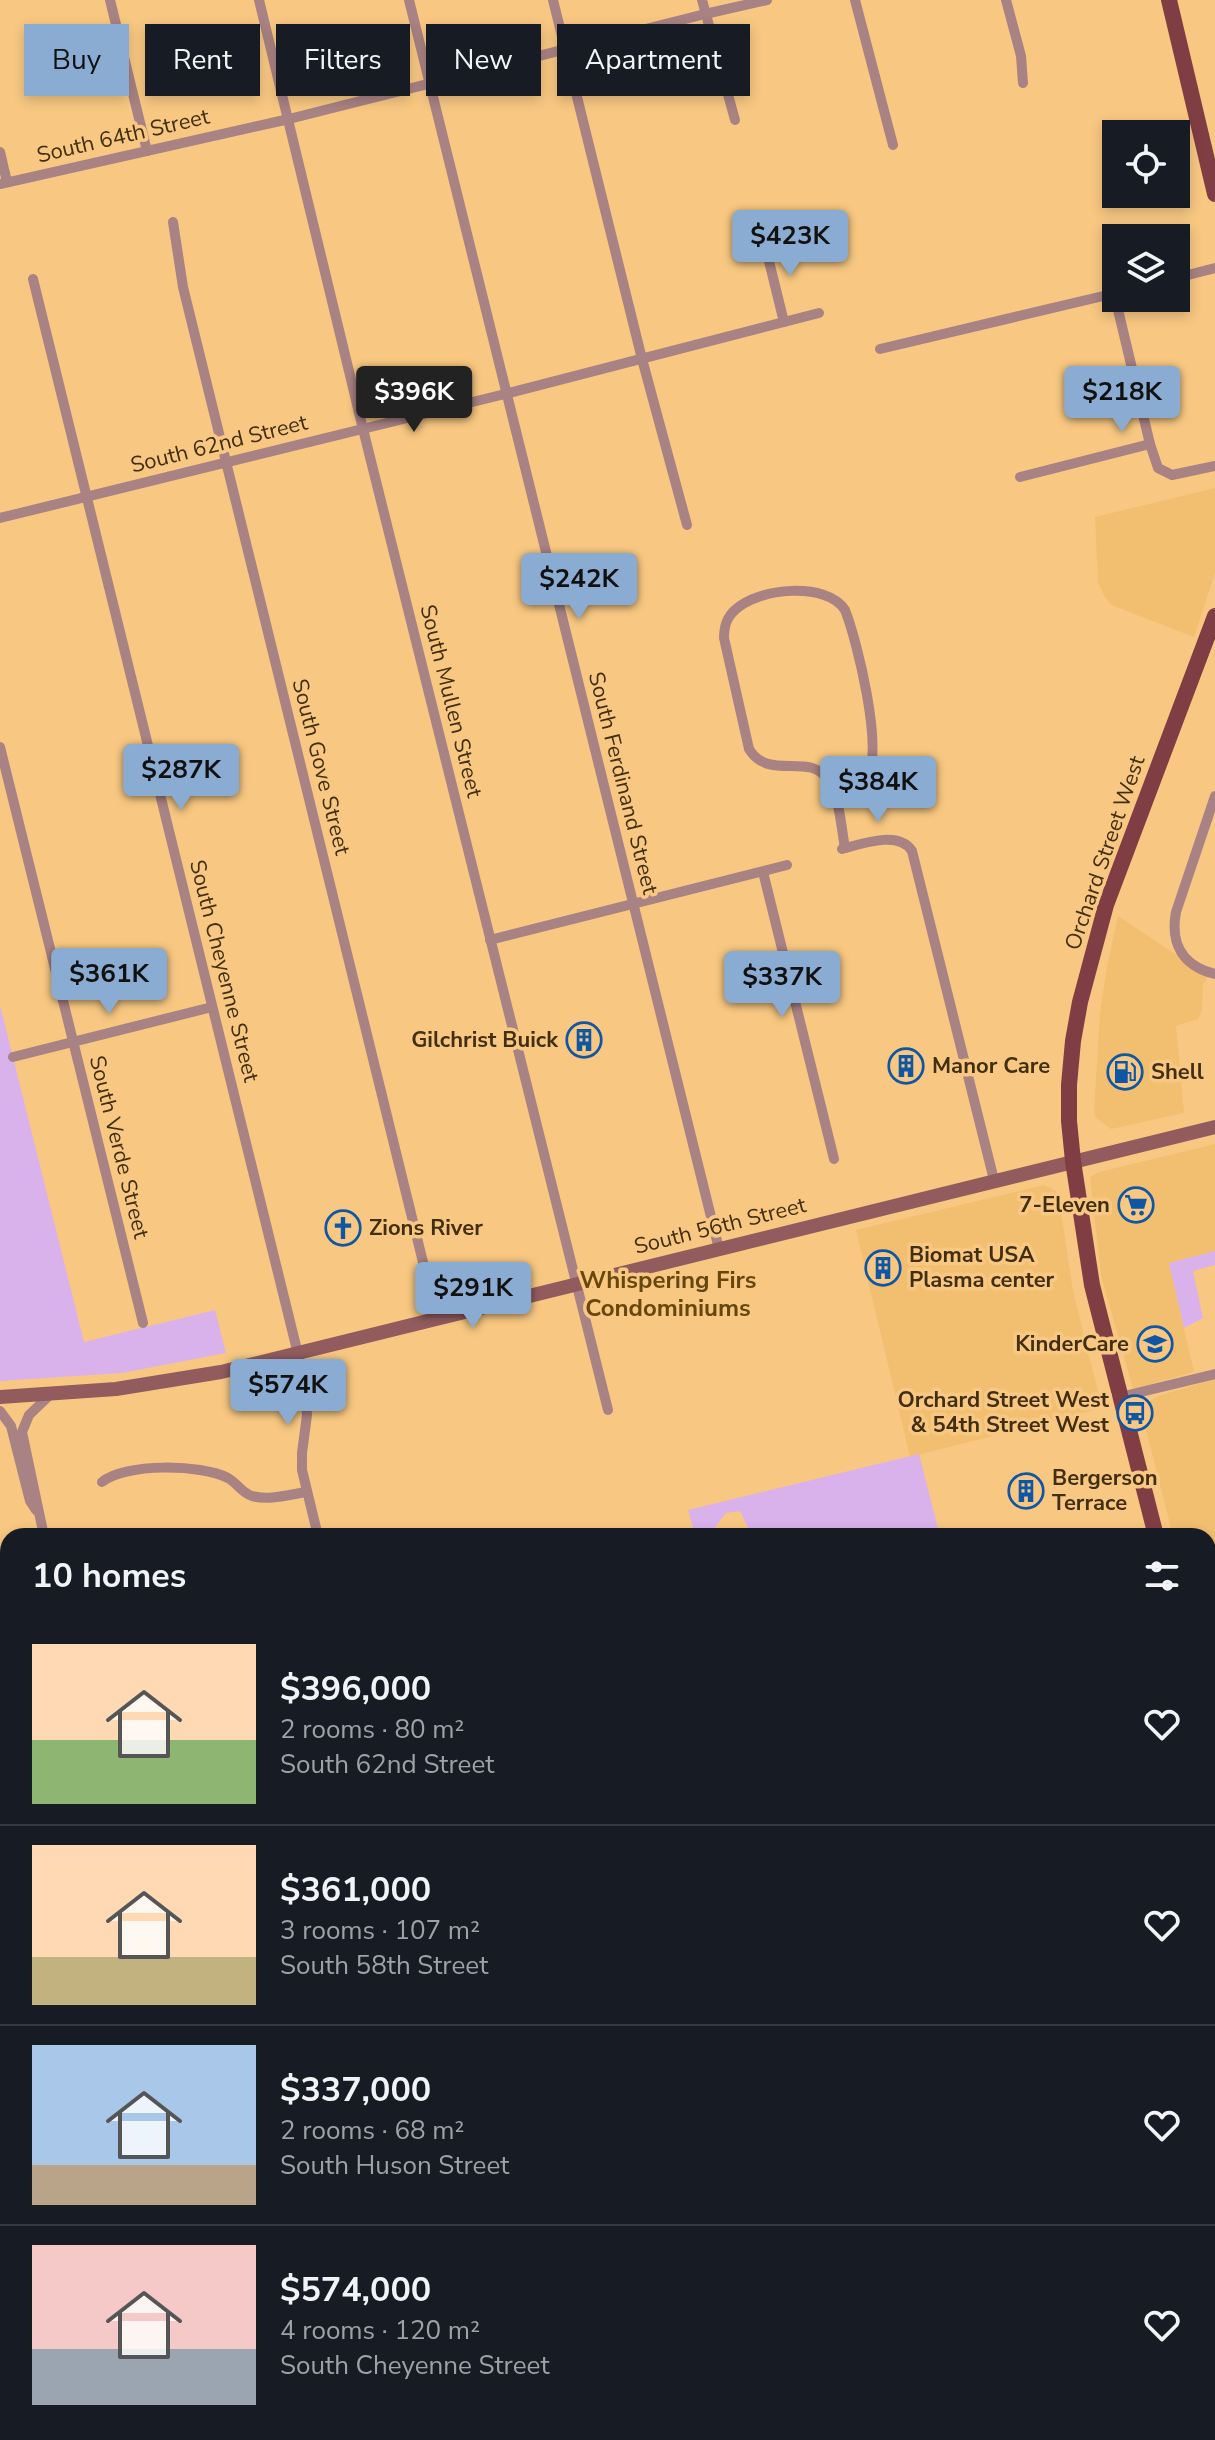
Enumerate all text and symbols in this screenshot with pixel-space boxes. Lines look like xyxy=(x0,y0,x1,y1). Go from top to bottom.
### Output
chip: Buy xyxy=(24,24,129,96)
chip: Rent xyxy=(145,24,260,96)
chip: Filters xyxy=(276,24,410,96)
chip: New xyxy=(426,24,541,96)
chip: Apartment xyxy=(557,24,750,96)
street label: South 64th Street xyxy=(34,101,213,170)
map controls xyxy=(1102,120,1190,312)
button: locate xyxy=(1102,120,1190,208)
pin: $423K xyxy=(734,210,846,278)
text: $423K xyxy=(750,218,830,253)
button: layers xyxy=(1102,224,1190,312)
pin: $396K xyxy=(358,366,470,434)
pin: $218K xyxy=(1066,366,1178,434)
text: $396K xyxy=(374,374,454,409)
text: $218K xyxy=(1082,374,1162,409)
street label: South 62nd Street xyxy=(127,407,311,480)
pin: $242K xyxy=(523,553,635,621)
text: $242K xyxy=(539,561,619,596)
street label: South Mullen Street xyxy=(413,601,490,801)
street label: South Ferdinand Street xyxy=(581,669,665,898)
street label: South Gove Street xyxy=(285,676,357,859)
pin: $287K xyxy=(125,744,237,812)
text: $287K xyxy=(141,752,221,787)
street label: Orchard Street West xyxy=(1058,752,1152,954)
pin: $384K xyxy=(822,756,934,824)
text: $384K xyxy=(838,764,918,799)
street label: South Cheyenne Street xyxy=(182,857,266,1086)
pin: $361K xyxy=(53,948,165,1016)
pin: $337K xyxy=(726,951,838,1019)
text: $361K xyxy=(69,956,149,991)
text: $337K xyxy=(742,959,822,994)
building icon: Gilchrist Buick xyxy=(565,1021,603,1059)
place label: Gilchrist Buick xyxy=(411,1025,559,1055)
building icon: Manor Care xyxy=(887,1047,925,1085)
place label: Manor Care xyxy=(932,1051,1050,1081)
street label: South Verde Street xyxy=(82,1052,156,1242)
fuel station icon: Shell xyxy=(1106,1053,1144,1091)
place label: Shell xyxy=(1151,1057,1204,1087)
supermarket icon: 7-Eleven xyxy=(1117,1186,1155,1224)
street label: South 56th Street xyxy=(631,1190,809,1262)
place label: 7-Eleven xyxy=(1019,1190,1110,1220)
church icon: Zions River xyxy=(324,1209,362,1247)
place label: Zions River xyxy=(369,1213,483,1243)
place label: Biomat USA Plasma center xyxy=(909,1240,1055,1295)
building icon: Biomat USA Plasma center xyxy=(864,1249,902,1287)
pin: $291K xyxy=(417,1262,529,1330)
district label: Whispering Firs Condominiums xyxy=(579,1264,757,1324)
text: $291K xyxy=(433,1270,513,1305)
school or university icon: KinderCare xyxy=(1136,1325,1174,1363)
place label: KinderCare xyxy=(1015,1329,1129,1359)
pin: $574K xyxy=(232,1359,344,1427)
text: $574K xyxy=(248,1367,328,1402)
place label: Orchard Street West & 54th Street West xyxy=(897,1385,1110,1440)
bus stop icon: Orchard Street West & 54th Street West xyxy=(1116,1394,1154,1432)
place label: Bergerson Terrace xyxy=(1052,1463,1158,1518)
building icon: Bergerson Terrace xyxy=(1007,1472,1045,1510)
text: 10 homes xyxy=(32,1553,186,1599)
icon: filters xyxy=(1140,1554,1184,1598)
text: $396,000 xyxy=(280,1666,431,1712)
icon: home xyxy=(96,1676,192,1772)
icon: heart xyxy=(1140,1702,1184,1746)
text: 2 rooms · 80 m² xyxy=(280,1712,464,1747)
text: South 62nd Street xyxy=(280,1747,494,1782)
text: $361,000 xyxy=(280,1867,431,1913)
icon: home xyxy=(96,1877,192,1973)
icon: heart xyxy=(1140,1903,1184,1947)
text: 3 rooms · 107 m² xyxy=(280,1913,480,1948)
text: South 58th Street xyxy=(280,1948,488,1983)
text: $337,000 xyxy=(280,2067,431,2113)
icon: home xyxy=(96,2077,192,2173)
icon: heart xyxy=(1140,2103,1184,2147)
text: 2 rooms · 68 m² xyxy=(280,2113,464,2148)
text: South Huson Street xyxy=(280,2148,509,2183)
text: $574,000 xyxy=(280,2267,431,2313)
icon: home xyxy=(96,2277,192,2373)
icon: heart xyxy=(1140,2303,1184,2347)
text: 4 rooms · 120 m² xyxy=(280,2313,480,2348)
text: South Cheyenne Street xyxy=(280,2348,550,2383)

